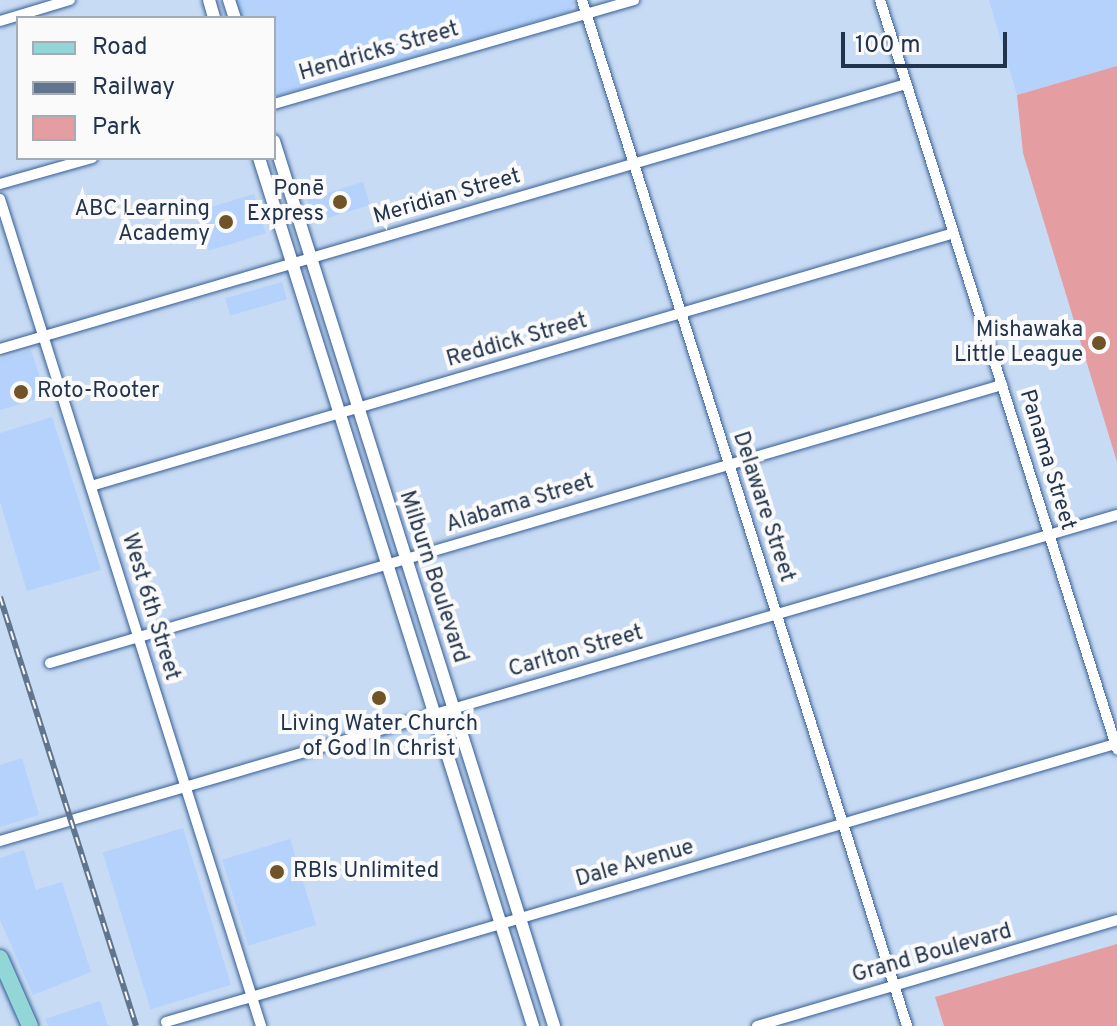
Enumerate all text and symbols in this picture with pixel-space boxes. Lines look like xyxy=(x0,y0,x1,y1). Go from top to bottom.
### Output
legend xyxy=(16,16,276,160)
scale bar xyxy=(845,16,1011,66)
street label: Hendricks Street xyxy=(296,17,462,87)
text: 100 m xyxy=(855,31,921,61)
text: Road xyxy=(92,33,148,63)
text: Railway xyxy=(92,73,175,103)
text: Park xyxy=(92,113,142,143)
street label: Meridian Street xyxy=(370,163,524,231)
place label: Ponē Express xyxy=(247,176,324,228)
marker: Ponē Express xyxy=(331,193,349,211)
place label: ABC Learning Academy xyxy=(74,196,210,248)
marker: ABC Learning Academy xyxy=(217,213,235,231)
street label: Reddick Street xyxy=(444,308,590,374)
place label: Mishawaka Little League xyxy=(954,317,1083,368)
marker: Mishawaka Little League xyxy=(1090,334,1108,352)
place label: Roto-Rooter xyxy=(37,379,160,405)
marker: Roto-Rooter xyxy=(12,383,30,401)
street label: Panama Street xyxy=(1013,386,1081,534)
street label: Delaware Street xyxy=(726,428,800,586)
street label: Alabama Street xyxy=(443,469,597,539)
street label: Milburn Boulevard xyxy=(393,488,473,666)
street label: West 6th Street xyxy=(115,530,185,684)
street label: Carlton Street xyxy=(506,620,646,684)
marker: Living Water Church of God In Christ xyxy=(370,689,388,707)
place label: Living Water Church of God In Christ xyxy=(280,711,478,762)
street label: Dale Avenue xyxy=(572,834,698,894)
place label: RBIs Unlimited xyxy=(293,859,439,885)
marker: RBIs Unlimited xyxy=(268,863,286,881)
street label: Grand Boulevard xyxy=(849,919,1015,989)

